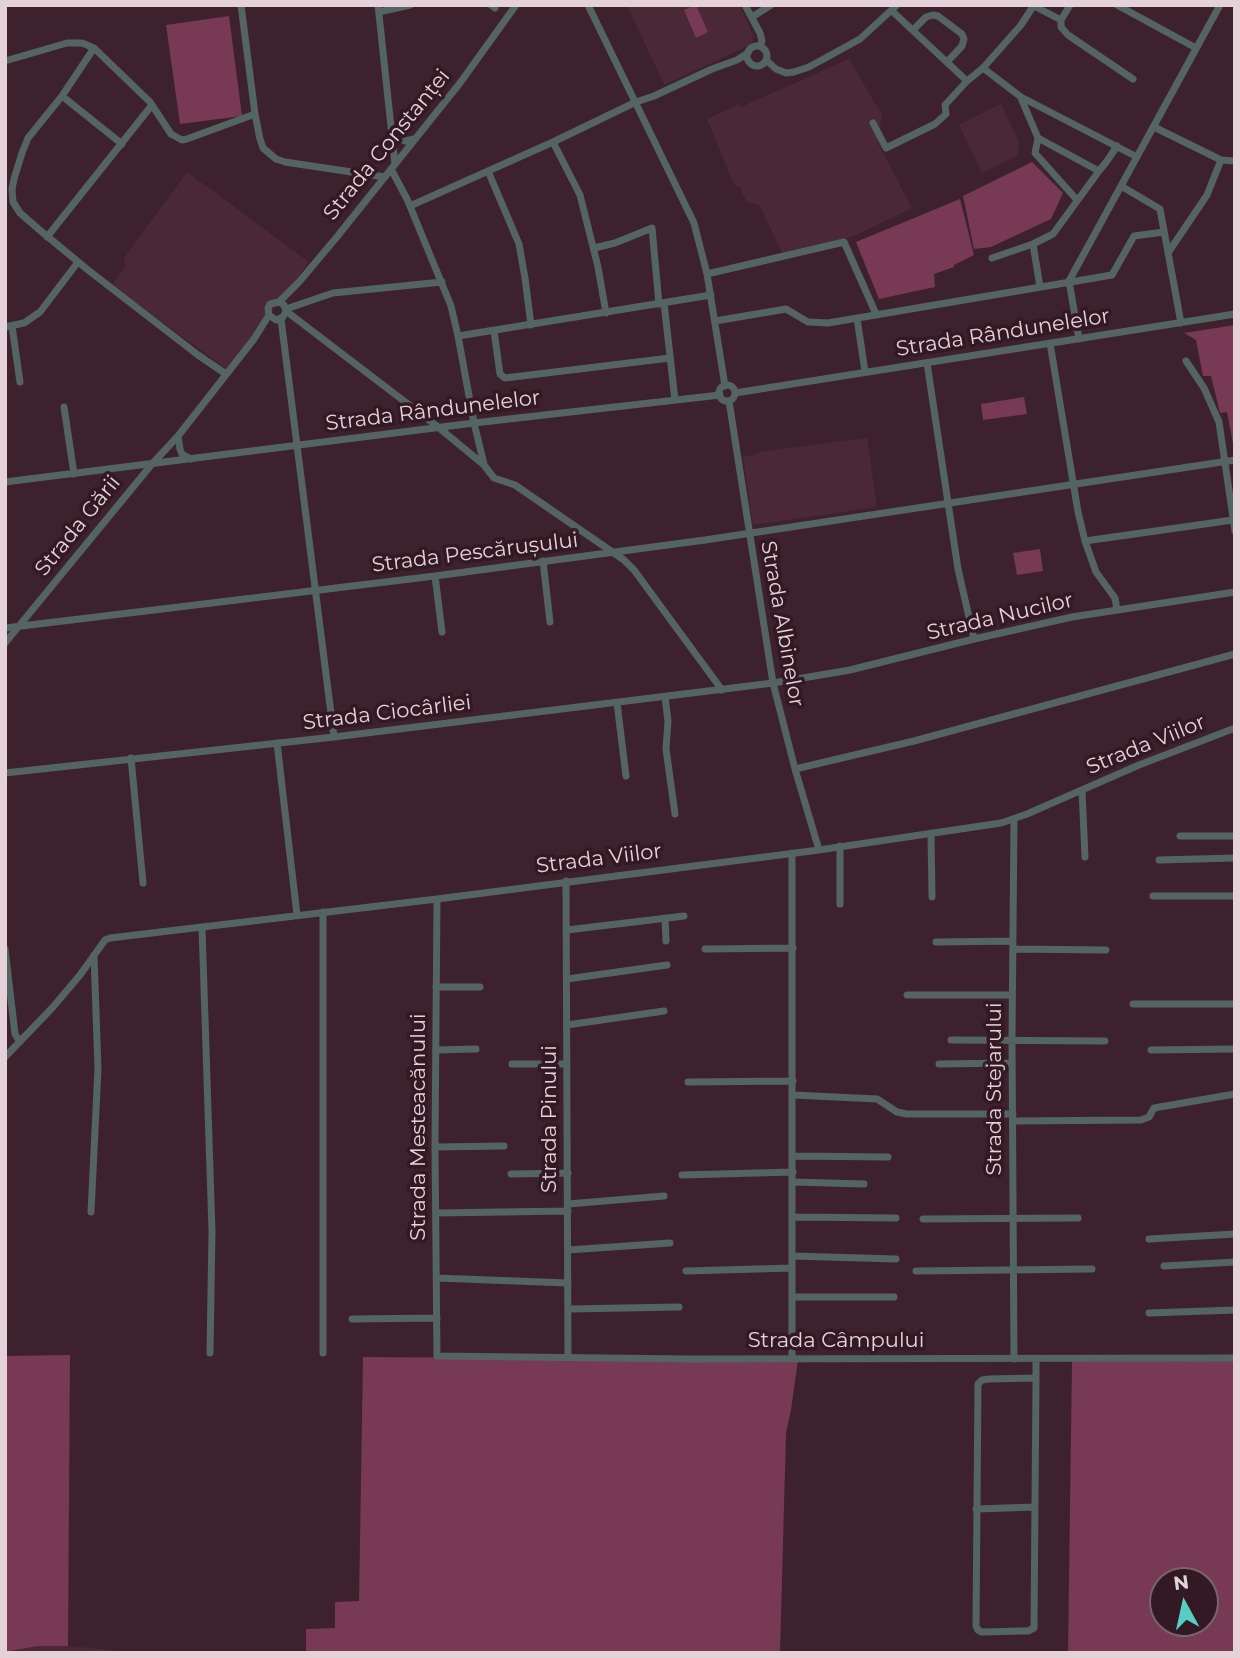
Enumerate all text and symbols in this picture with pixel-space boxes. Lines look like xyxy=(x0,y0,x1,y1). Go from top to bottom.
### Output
street label: Strada Constanței xyxy=(318,65,456,225)
street label: Strada Rândunelelor xyxy=(894,304,1112,362)
street label: Strada Rândunelelor xyxy=(324,385,542,437)
street label: Strada Gării xyxy=(30,471,126,581)
street label: Strada Pescărușului xyxy=(370,528,580,578)
street label: Strada Albinelor xyxy=(755,539,809,709)
street label: Strada Nucilor xyxy=(924,588,1076,646)
street label: Strada Ciocârliei xyxy=(301,690,473,736)
street label: Strada Viilor xyxy=(1083,710,1209,780)
street label: Strada Viilor xyxy=(535,839,663,879)
street label: Strada Stejarului xyxy=(982,1002,1008,1176)
street label: Strada Mesteacănului xyxy=(406,1013,432,1241)
street label: Strada Pinului xyxy=(537,1045,563,1193)
street label: Strada Câmpului xyxy=(748,1328,924,1354)
north arrow xyxy=(1149,1567,1219,1637)
text: N xyxy=(1172,1570,1190,1595)

